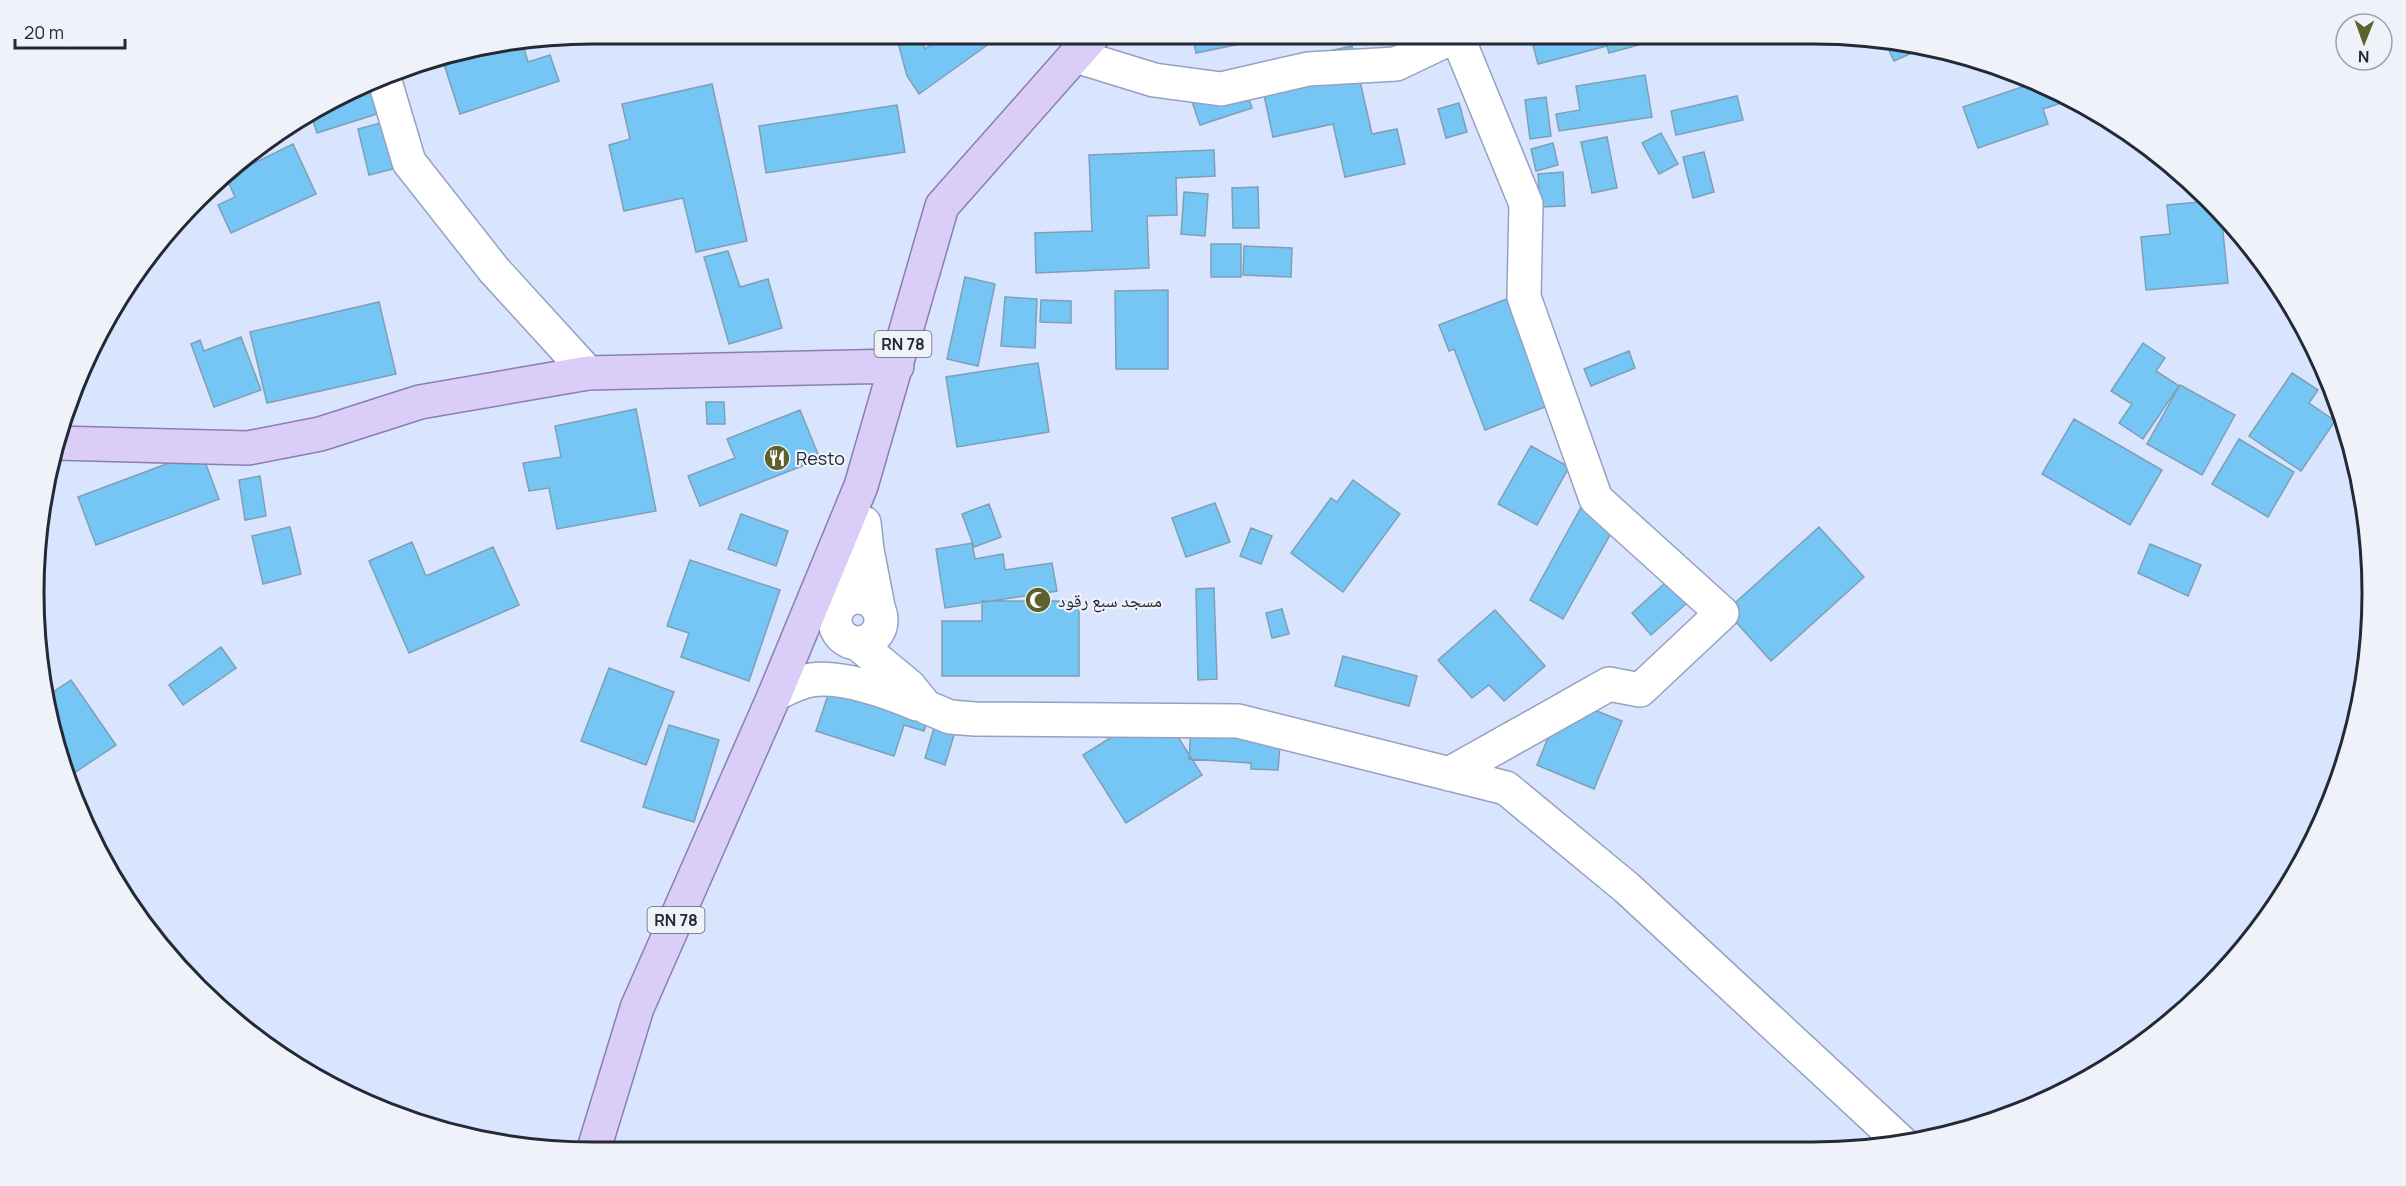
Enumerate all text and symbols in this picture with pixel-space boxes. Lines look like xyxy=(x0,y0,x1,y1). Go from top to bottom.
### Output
scale bar xyxy=(15,12,124,50)
north arrow xyxy=(2334,12,2394,72)
text: 20 m xyxy=(24,20,64,44)
text: N xyxy=(2358,46,2370,68)
road number: RN 78 xyxy=(874,331,932,357)
restaurant icon: Resto xyxy=(762,443,792,473)
place label: Resto xyxy=(796,446,845,470)
mosque icon: مسجد سبع رقود xyxy=(1023,585,1053,615)
place label: مسجد سبع رقود xyxy=(1058,588,1162,613)
road number: RN 78 xyxy=(648,907,704,933)

